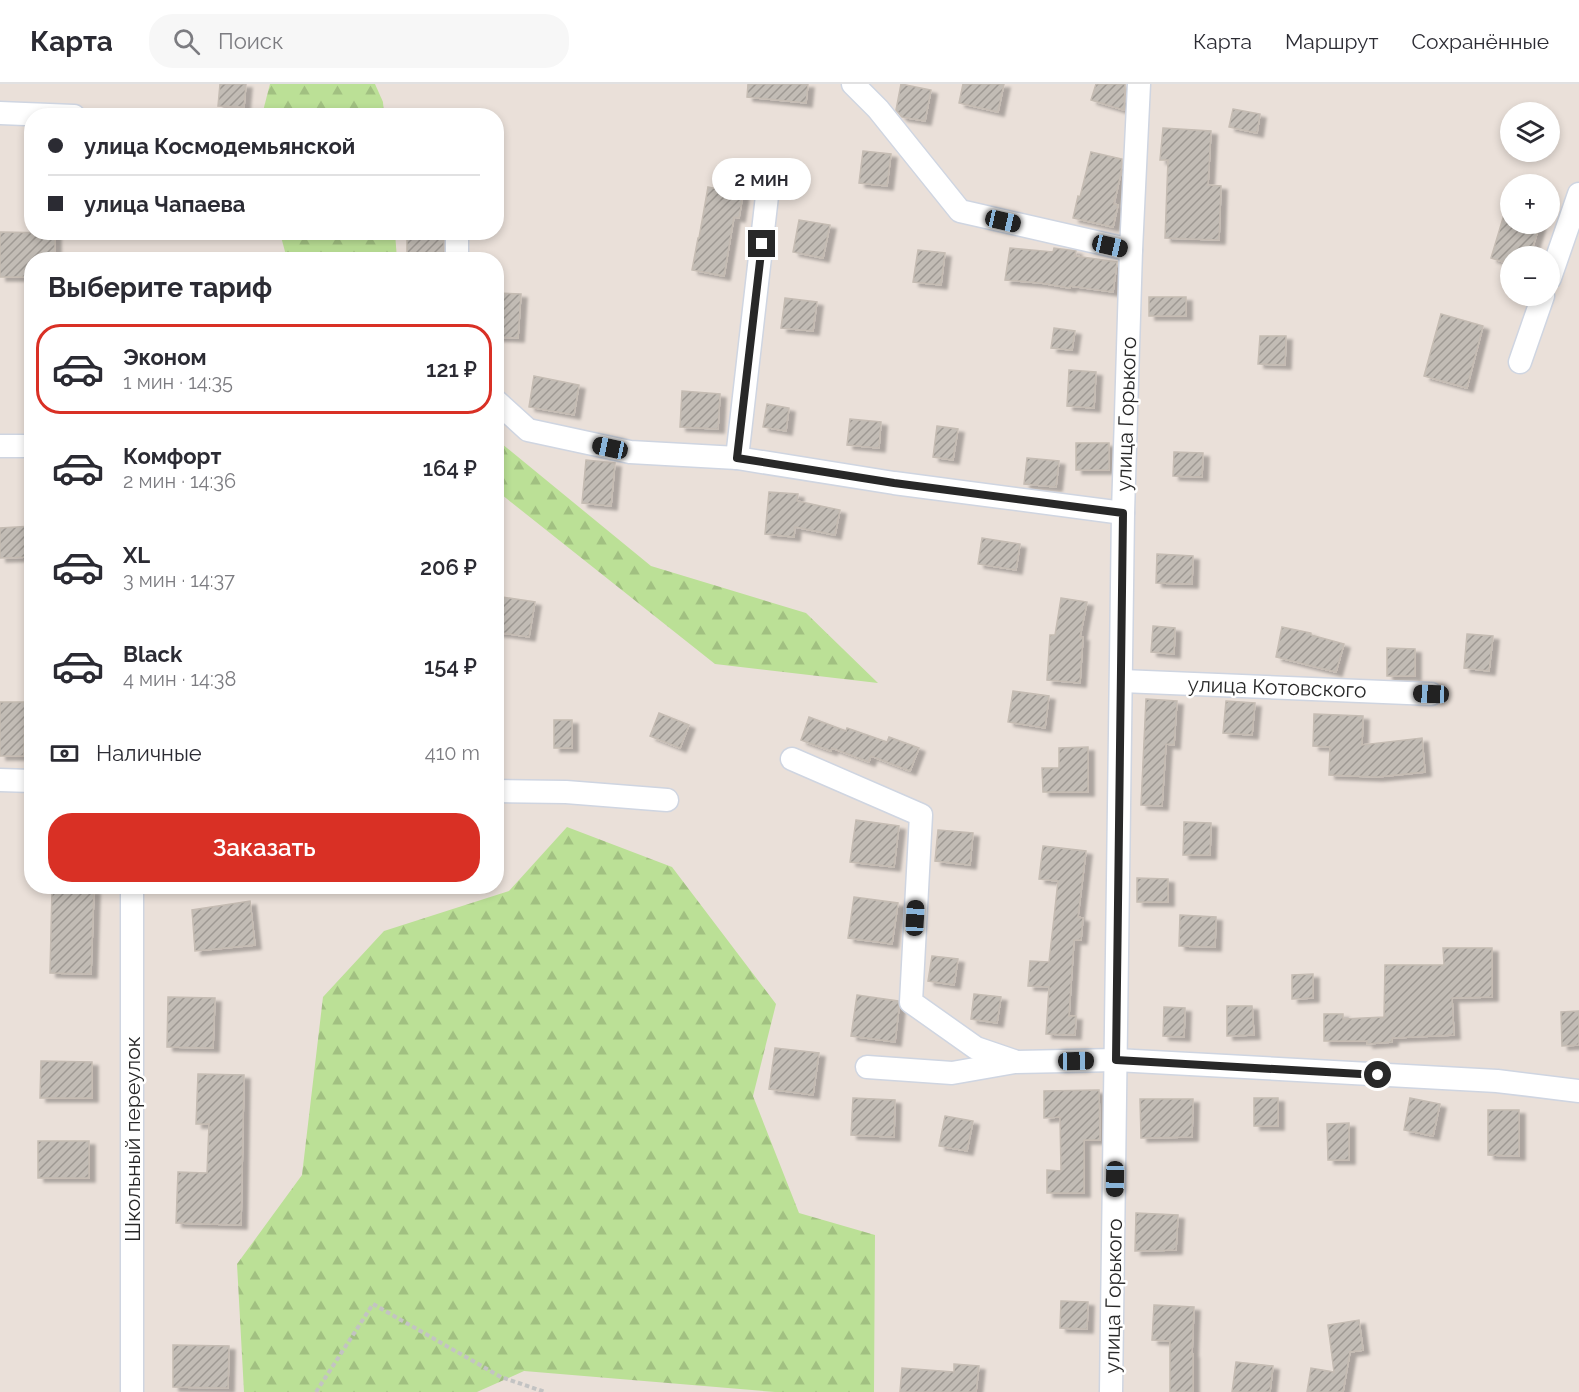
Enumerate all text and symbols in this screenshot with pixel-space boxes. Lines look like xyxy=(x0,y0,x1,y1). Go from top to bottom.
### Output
search box xyxy=(149,14,569,68)
text: Карта xyxy=(30,25,113,58)
icon: search xyxy=(170,25,203,58)
text: Поиск xyxy=(218,28,283,54)
text: Карта xyxy=(1193,29,1252,54)
text: Маршрут xyxy=(1285,29,1378,54)
text: Сохранённые xyxy=(1411,29,1549,54)
map controls xyxy=(1500,102,1560,306)
button: layers xyxy=(1500,102,1560,162)
text: улица Космодемьянской xyxy=(84,133,355,159)
callout: 2 мин xyxy=(712,157,812,199)
text: 2 мин xyxy=(734,167,789,191)
button: + xyxy=(1500,174,1560,234)
text: улица Чапаева xyxy=(84,191,245,217)
car xyxy=(983,208,1023,234)
route end xyxy=(748,230,775,257)
car xyxy=(1090,233,1130,259)
button: − xyxy=(1500,246,1560,306)
text: Выберите тариф xyxy=(48,272,272,303)
street label: улица Горького xyxy=(1111,336,1141,492)
icon: car xyxy=(51,342,105,396)
text: Эконом xyxy=(123,344,207,370)
text: 121 ₽ xyxy=(426,356,477,382)
text: 1 мин · 14:35 xyxy=(123,370,233,394)
car xyxy=(591,435,629,461)
icon: car xyxy=(51,441,105,495)
text: Комфорт xyxy=(123,443,221,469)
text: 164 ₽ xyxy=(423,455,477,481)
text: 2 мин · 14:36 xyxy=(123,469,236,493)
icon: car xyxy=(51,540,105,594)
text: XL xyxy=(123,542,150,568)
text: 206 ₽ xyxy=(420,554,477,580)
text: 3 мин · 14:37 xyxy=(123,568,235,592)
icon: car xyxy=(51,639,105,693)
text: Black xyxy=(123,641,182,667)
text: 154 ₽ xyxy=(424,653,477,679)
text: 4 мин · 14:38 xyxy=(123,667,236,691)
street label: улица Котовского xyxy=(1187,671,1367,703)
car xyxy=(1413,684,1449,704)
icon: cash xyxy=(48,737,81,770)
text: Наличные xyxy=(96,740,202,766)
text: 410 m xyxy=(425,741,480,765)
button: Заказать xyxy=(48,813,480,882)
car xyxy=(905,900,925,936)
street label: Школьный переулок xyxy=(120,1036,145,1242)
car xyxy=(1058,1052,1094,1070)
route start xyxy=(1364,1061,1391,1088)
car xyxy=(1106,1161,1124,1197)
street label: улица Горького xyxy=(1099,1218,1127,1374)

